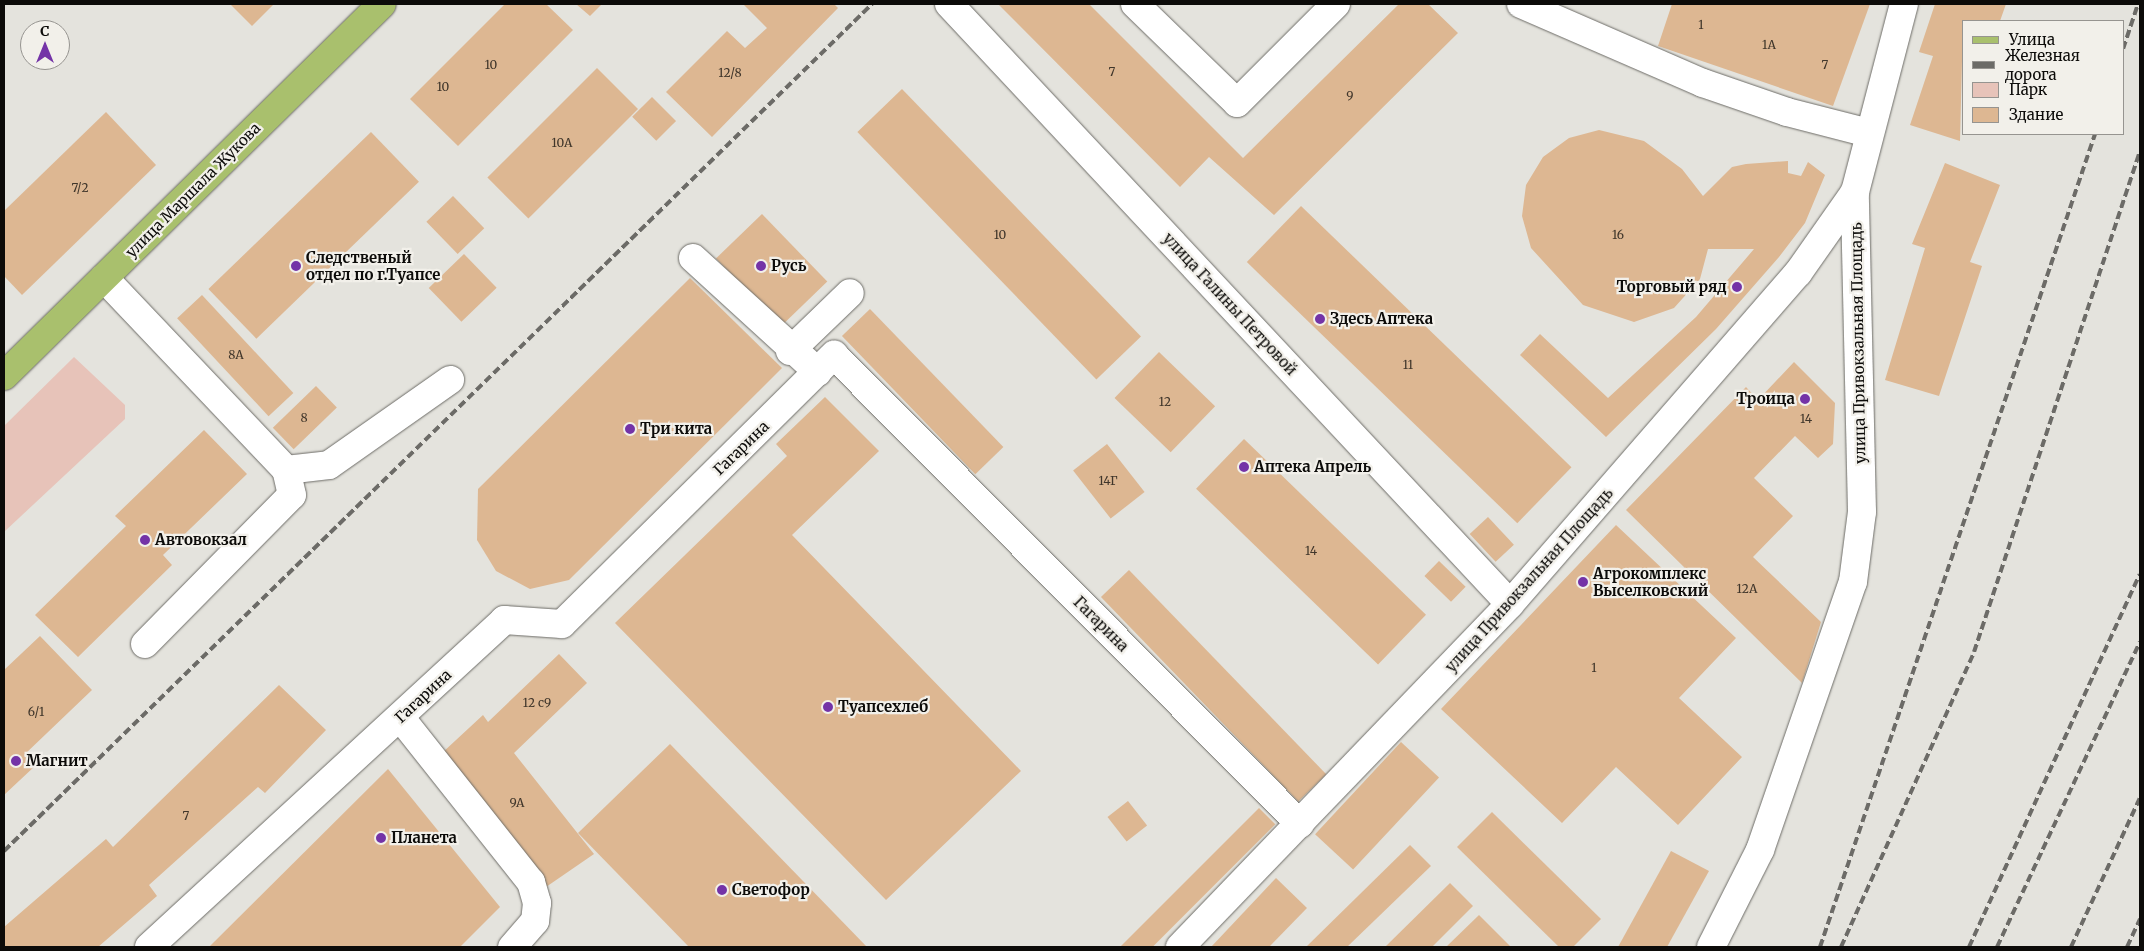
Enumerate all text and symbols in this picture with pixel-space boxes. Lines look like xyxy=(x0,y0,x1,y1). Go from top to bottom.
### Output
house number: 1 xyxy=(1698,18,1704,32)
north arrow xyxy=(20,20,70,70)
legend xyxy=(1962,20,2124,135)
text: С xyxy=(40,22,50,40)
text: Улица xyxy=(2009,30,2055,49)
house number: 1А xyxy=(1762,38,1776,52)
text: Железная дорога xyxy=(2005,46,2080,84)
house number: 10 xyxy=(485,58,497,72)
house number: 7 xyxy=(1822,58,1828,72)
house number: 7 xyxy=(1109,65,1115,79)
house number: 12/8 xyxy=(718,66,742,80)
house number: 10 xyxy=(437,80,449,94)
text: Парк xyxy=(2009,80,2047,99)
house number: 9 xyxy=(1346,89,1354,103)
text: Здание xyxy=(2009,105,2063,124)
street label: улица Маршала Жукова xyxy=(122,119,264,261)
house number: 10А xyxy=(552,136,572,150)
house number: 7/2 xyxy=(71,181,89,195)
street label: улица Привокзальная Площадь xyxy=(1847,222,1869,464)
house number: 10 xyxy=(994,228,1006,242)
house number: 16 xyxy=(1612,228,1624,242)
street label: улица Галины Петровой xyxy=(1159,229,1301,379)
place label: Следственый отдел по г.Туапсе xyxy=(306,248,440,283)
place label: Русь xyxy=(771,257,806,275)
marker: Следственый отдел по г.Туапсе xyxy=(290,260,302,272)
marker: Русь xyxy=(755,260,767,272)
place label: Торговый ряд xyxy=(1617,278,1727,296)
marker: Торговый ряд xyxy=(1731,281,1743,293)
place label: Здесь Аптека xyxy=(1330,310,1433,328)
marker: Здесь Аптека xyxy=(1314,313,1326,325)
house number: 8А xyxy=(228,348,244,362)
house number: 11 xyxy=(1403,358,1413,372)
place label: Троица xyxy=(1736,390,1795,408)
marker: Троица xyxy=(1799,393,1811,405)
house number: 12 xyxy=(1159,395,1171,409)
house number: 8 xyxy=(300,411,308,425)
house number: 14 xyxy=(1800,412,1812,426)
street label: Гагарина xyxy=(709,417,773,479)
place label: Три кита xyxy=(640,420,712,438)
marker: Три кита xyxy=(624,423,636,435)
place label: Аптека Апрель xyxy=(1254,458,1371,476)
marker: Аптека Апрель xyxy=(1238,461,1250,473)
house number: 14Г xyxy=(1098,474,1118,488)
street label: улица Привокзальная Площадь xyxy=(1442,484,1616,676)
place label: Автовокзал xyxy=(155,531,247,549)
marker: Автовокзал xyxy=(139,534,151,546)
house number: 14 xyxy=(1305,544,1317,558)
place label: Агрокомплекс Выселковский xyxy=(1593,564,1708,599)
marker: Агрокомплекс Выселковский xyxy=(1577,576,1589,588)
house number: 12А xyxy=(1737,582,1757,596)
street label: Гагарина xyxy=(1070,593,1132,655)
house number: 1 xyxy=(1591,661,1597,675)
street label: Гагарина xyxy=(391,665,455,727)
house number: 12 с9 xyxy=(523,696,551,710)
place label: Туапсехлеб xyxy=(838,698,928,716)
marker: Туапсехлеб xyxy=(822,701,834,713)
house number: 6/1 xyxy=(28,705,44,719)
place label: Магнит xyxy=(26,752,88,770)
marker: Магнит xyxy=(10,755,22,767)
house number: 9А xyxy=(509,796,525,810)
house number: 7 xyxy=(183,809,189,823)
place label: Планета xyxy=(391,829,457,847)
marker: Планета xyxy=(375,832,387,844)
place label: Светофор xyxy=(732,881,810,899)
marker: Светофор xyxy=(716,884,728,896)

